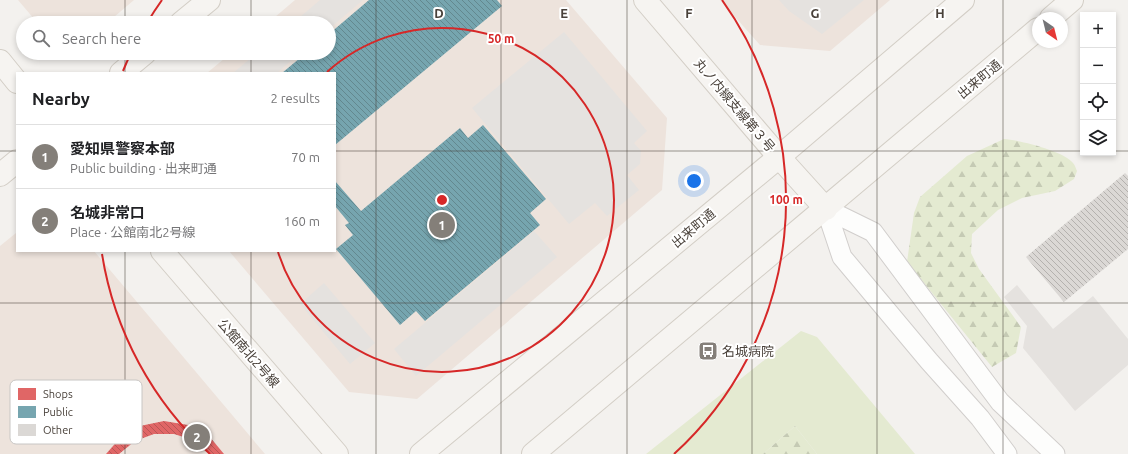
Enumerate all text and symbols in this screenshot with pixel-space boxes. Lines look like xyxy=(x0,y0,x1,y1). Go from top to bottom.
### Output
text: D xyxy=(434,6,444,20)
text: E xyxy=(560,6,568,20)
text: F xyxy=(685,6,693,20)
text: G xyxy=(811,6,820,20)
text: H xyxy=(935,6,945,20)
north arrow xyxy=(1032,12,1068,48)
map controls xyxy=(1080,12,1116,156)
button: + xyxy=(1080,12,1116,48)
search box xyxy=(16,16,336,60)
icon: search xyxy=(30,27,52,49)
text: Search here xyxy=(62,30,141,47)
text: 50 m xyxy=(488,32,514,45)
button: − xyxy=(1080,48,1116,84)
street label: 丸ノ内線支線第３号 xyxy=(692,56,778,154)
street label: 出来町通 xyxy=(955,57,1003,101)
button: locate xyxy=(1080,84,1116,120)
text: Nearby xyxy=(32,89,90,108)
text: 2 results xyxy=(270,91,320,105)
button: layers xyxy=(1080,120,1116,156)
text: 愛知県警察本部 xyxy=(70,140,175,157)
text: 1 xyxy=(41,150,49,164)
text: 70 m xyxy=(291,150,320,164)
text: Public building · 出来町通 xyxy=(70,161,217,175)
your location xyxy=(684,171,704,191)
centre of rings xyxy=(435,193,449,207)
text: 100 m xyxy=(769,193,803,206)
text: 名城非常口 xyxy=(70,204,145,221)
street label: 出来町通 xyxy=(669,206,717,250)
pin: 1 xyxy=(429,210,455,240)
text: 2 xyxy=(41,214,49,228)
text: 160 m xyxy=(284,214,320,228)
text: Place · 公館南北2号線 xyxy=(70,225,196,239)
street label: 公館南北2号線 xyxy=(216,316,282,390)
bus stop icon: 名城病院 xyxy=(697,340,719,362)
place label: 名城病院 xyxy=(722,344,774,358)
legend xyxy=(10,380,142,444)
text: Shops xyxy=(43,388,73,400)
text: Public xyxy=(43,406,73,418)
pin: 2 xyxy=(184,422,210,452)
text: Other xyxy=(43,424,73,436)

